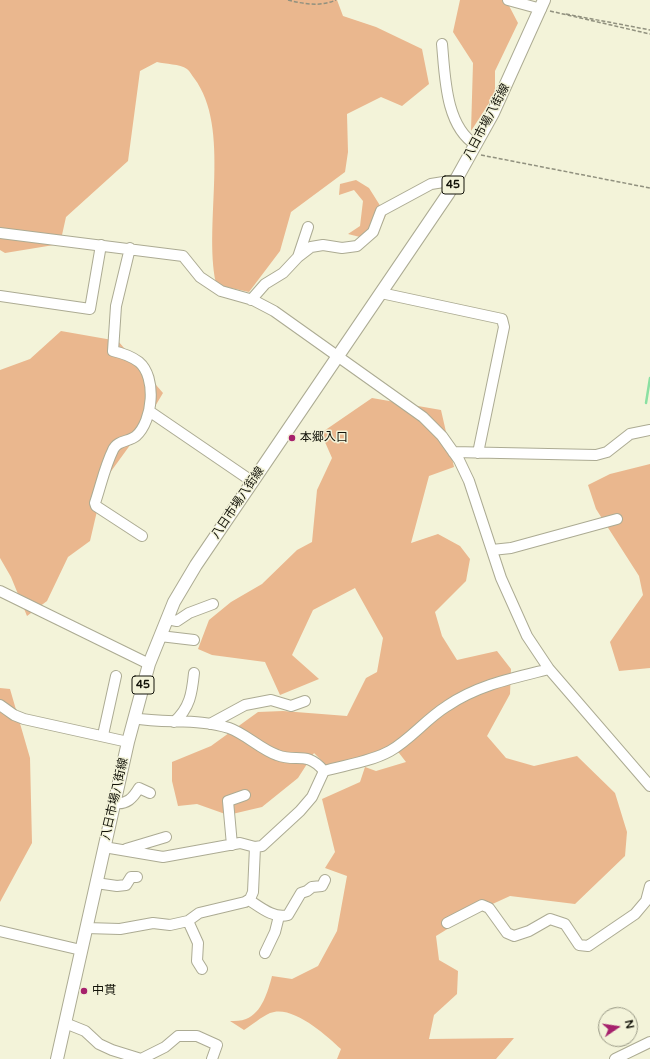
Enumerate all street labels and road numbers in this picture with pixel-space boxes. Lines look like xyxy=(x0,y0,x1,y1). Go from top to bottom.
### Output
street label: 八日市場八街線 xyxy=(461,82,513,162)
road number: 45 xyxy=(442,176,464,194)
street label: 八日市場八街線 xyxy=(209,464,267,542)
road number: 45 xyxy=(132,676,154,694)
street label: 八日市場八街線 xyxy=(99,756,131,842)

